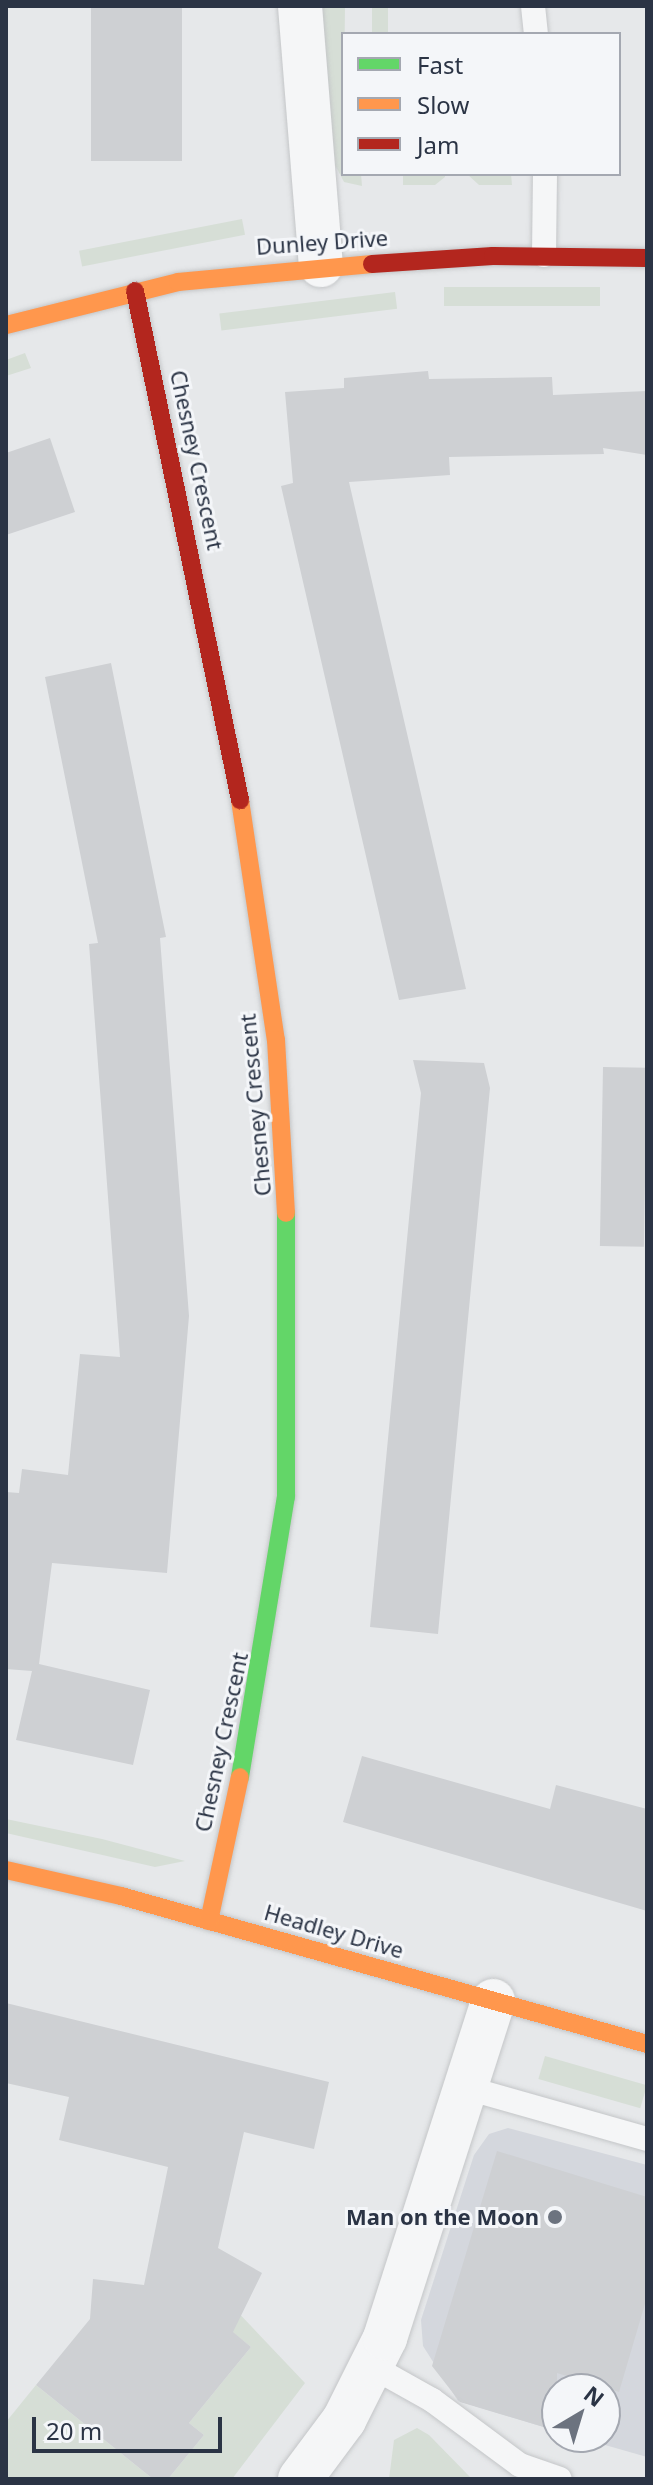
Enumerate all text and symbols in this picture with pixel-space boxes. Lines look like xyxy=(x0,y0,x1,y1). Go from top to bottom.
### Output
legend xyxy=(341,32,621,176)
text: Fast xyxy=(417,48,463,81)
text: Slow xyxy=(417,88,469,121)
text: Jam xyxy=(417,128,459,161)
street label: Dunley Drive xyxy=(255,224,389,260)
street label: Chesney Crescent xyxy=(165,368,229,552)
street label: Chesney Crescent xyxy=(234,1013,276,1197)
street label: Chesney Crescent xyxy=(189,1650,253,1834)
street label: Headley Drive xyxy=(261,1899,407,1963)
place label: Man on the Moon xyxy=(346,2204,539,2230)
marker: Man on the Moon xyxy=(546,2208,564,2226)
north arrow xyxy=(541,2373,621,2453)
text: N xyxy=(578,2378,611,2413)
scale bar xyxy=(36,2401,226,2451)
text: 20 m xyxy=(46,2414,102,2447)

